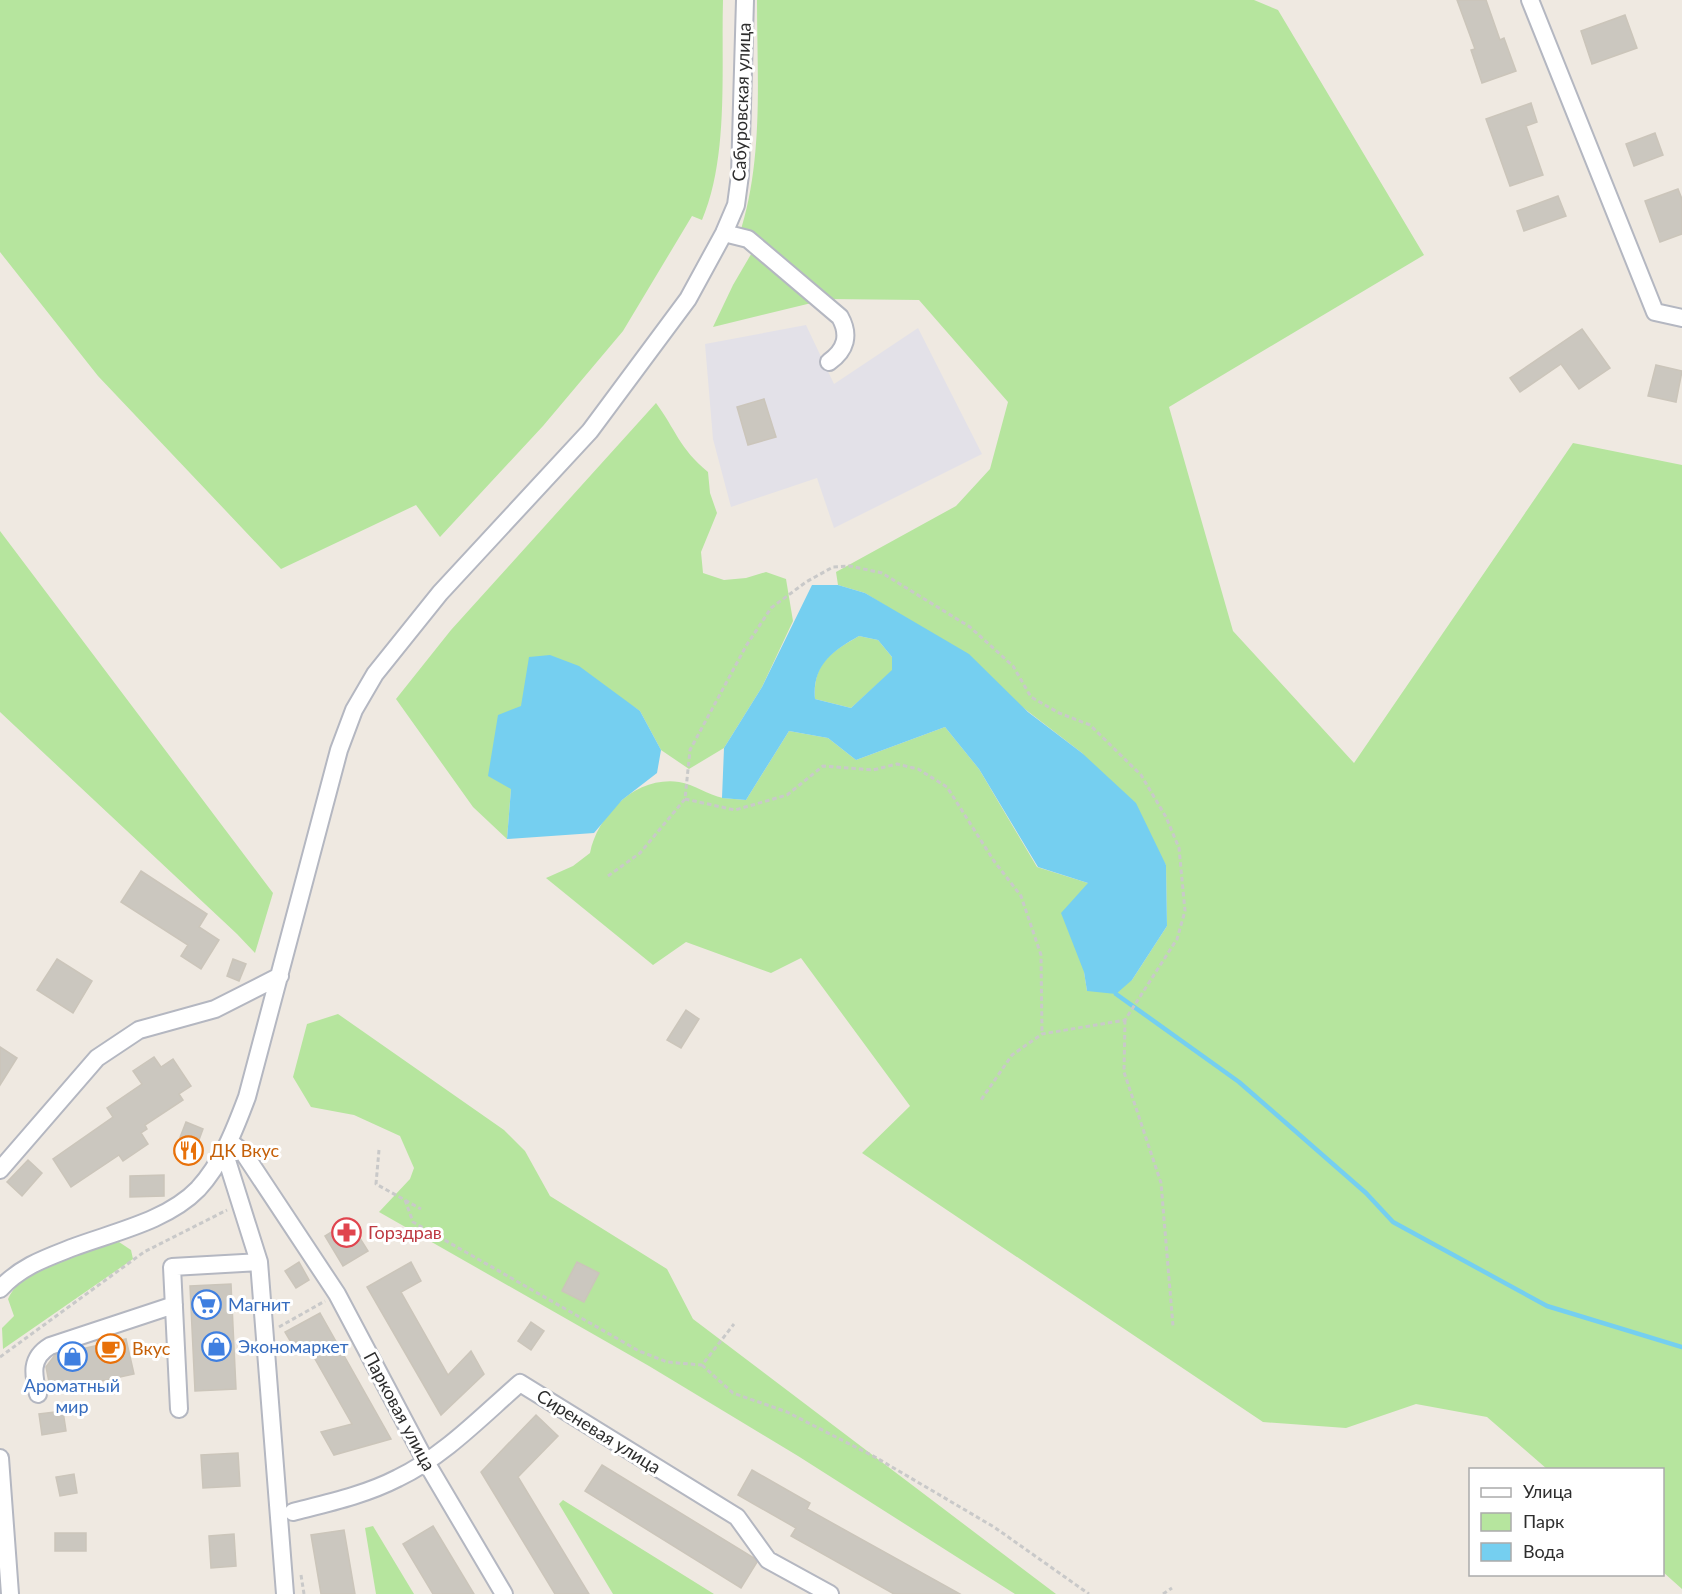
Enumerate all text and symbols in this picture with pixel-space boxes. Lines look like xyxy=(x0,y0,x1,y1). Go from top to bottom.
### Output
street label: Сабуровская улица xyxy=(727,22,755,182)
restaurant icon: ДК Вкус xyxy=(173,1134,205,1166)
place label: ДК Вкус xyxy=(210,1139,280,1161)
pharmacy icon: Горздрав xyxy=(331,1216,363,1248)
place label: Горздрав xyxy=(368,1221,442,1243)
supermarket icon: Магнит xyxy=(191,1288,223,1320)
place label: Магнит xyxy=(228,1293,290,1315)
shop icon: Экономаркет xyxy=(201,1330,233,1362)
cafe icon: Вкус xyxy=(95,1332,127,1364)
place label: Экономаркет xyxy=(238,1335,349,1357)
place label: Вкус xyxy=(132,1337,171,1359)
shop icon: Ароматный мир xyxy=(56,1340,88,1372)
street label: Парковая улица xyxy=(359,1348,441,1474)
place label: Ароматный мир xyxy=(24,1374,120,1417)
street label: Сиреневая улица xyxy=(533,1384,665,1478)
legend xyxy=(1469,1468,1664,1576)
text: Улица xyxy=(1523,1480,1573,1502)
text: Парк xyxy=(1523,1510,1565,1532)
text: Вода xyxy=(1523,1540,1564,1562)

